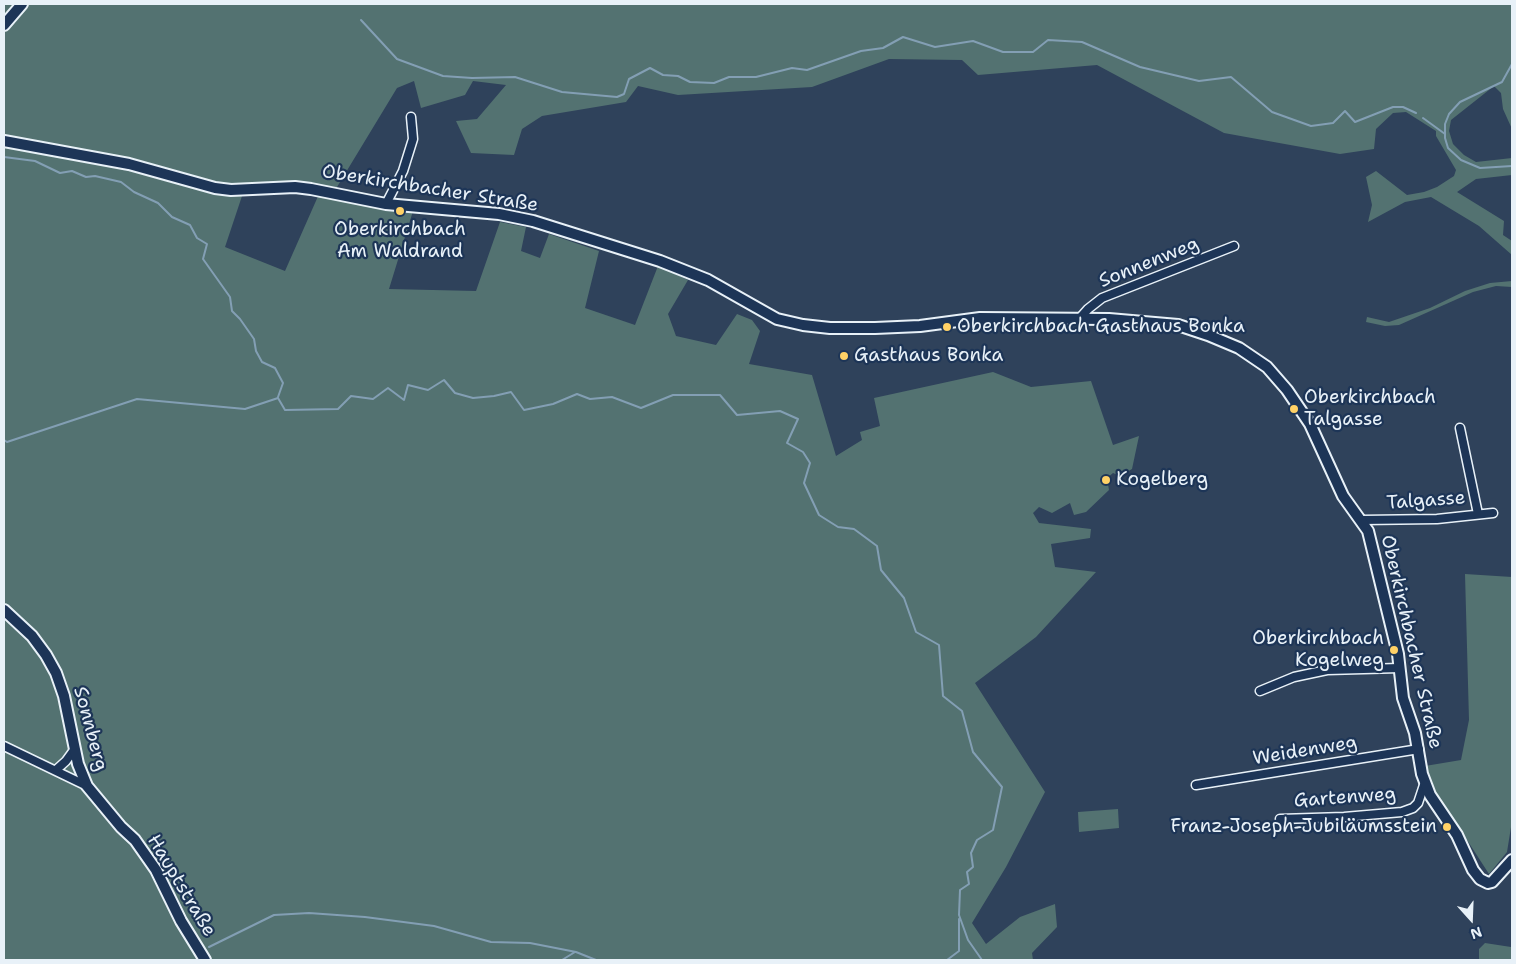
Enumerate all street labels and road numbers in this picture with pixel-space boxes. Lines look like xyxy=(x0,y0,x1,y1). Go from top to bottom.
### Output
street label: Oberkirchbacher Straße xyxy=(320,161,540,217)
street label: Sonnenweg xyxy=(1096,233,1202,293)
street label: Talgasse xyxy=(1386,487,1466,515)
street label: Oberkirchbacher Straße xyxy=(1375,533,1447,751)
street label: Sonnberg xyxy=(68,684,112,774)
street label: Weidenweg xyxy=(1251,731,1359,771)
street label: Gartenweg xyxy=(1293,783,1397,813)
street label: Hauptstraße xyxy=(142,831,220,941)

